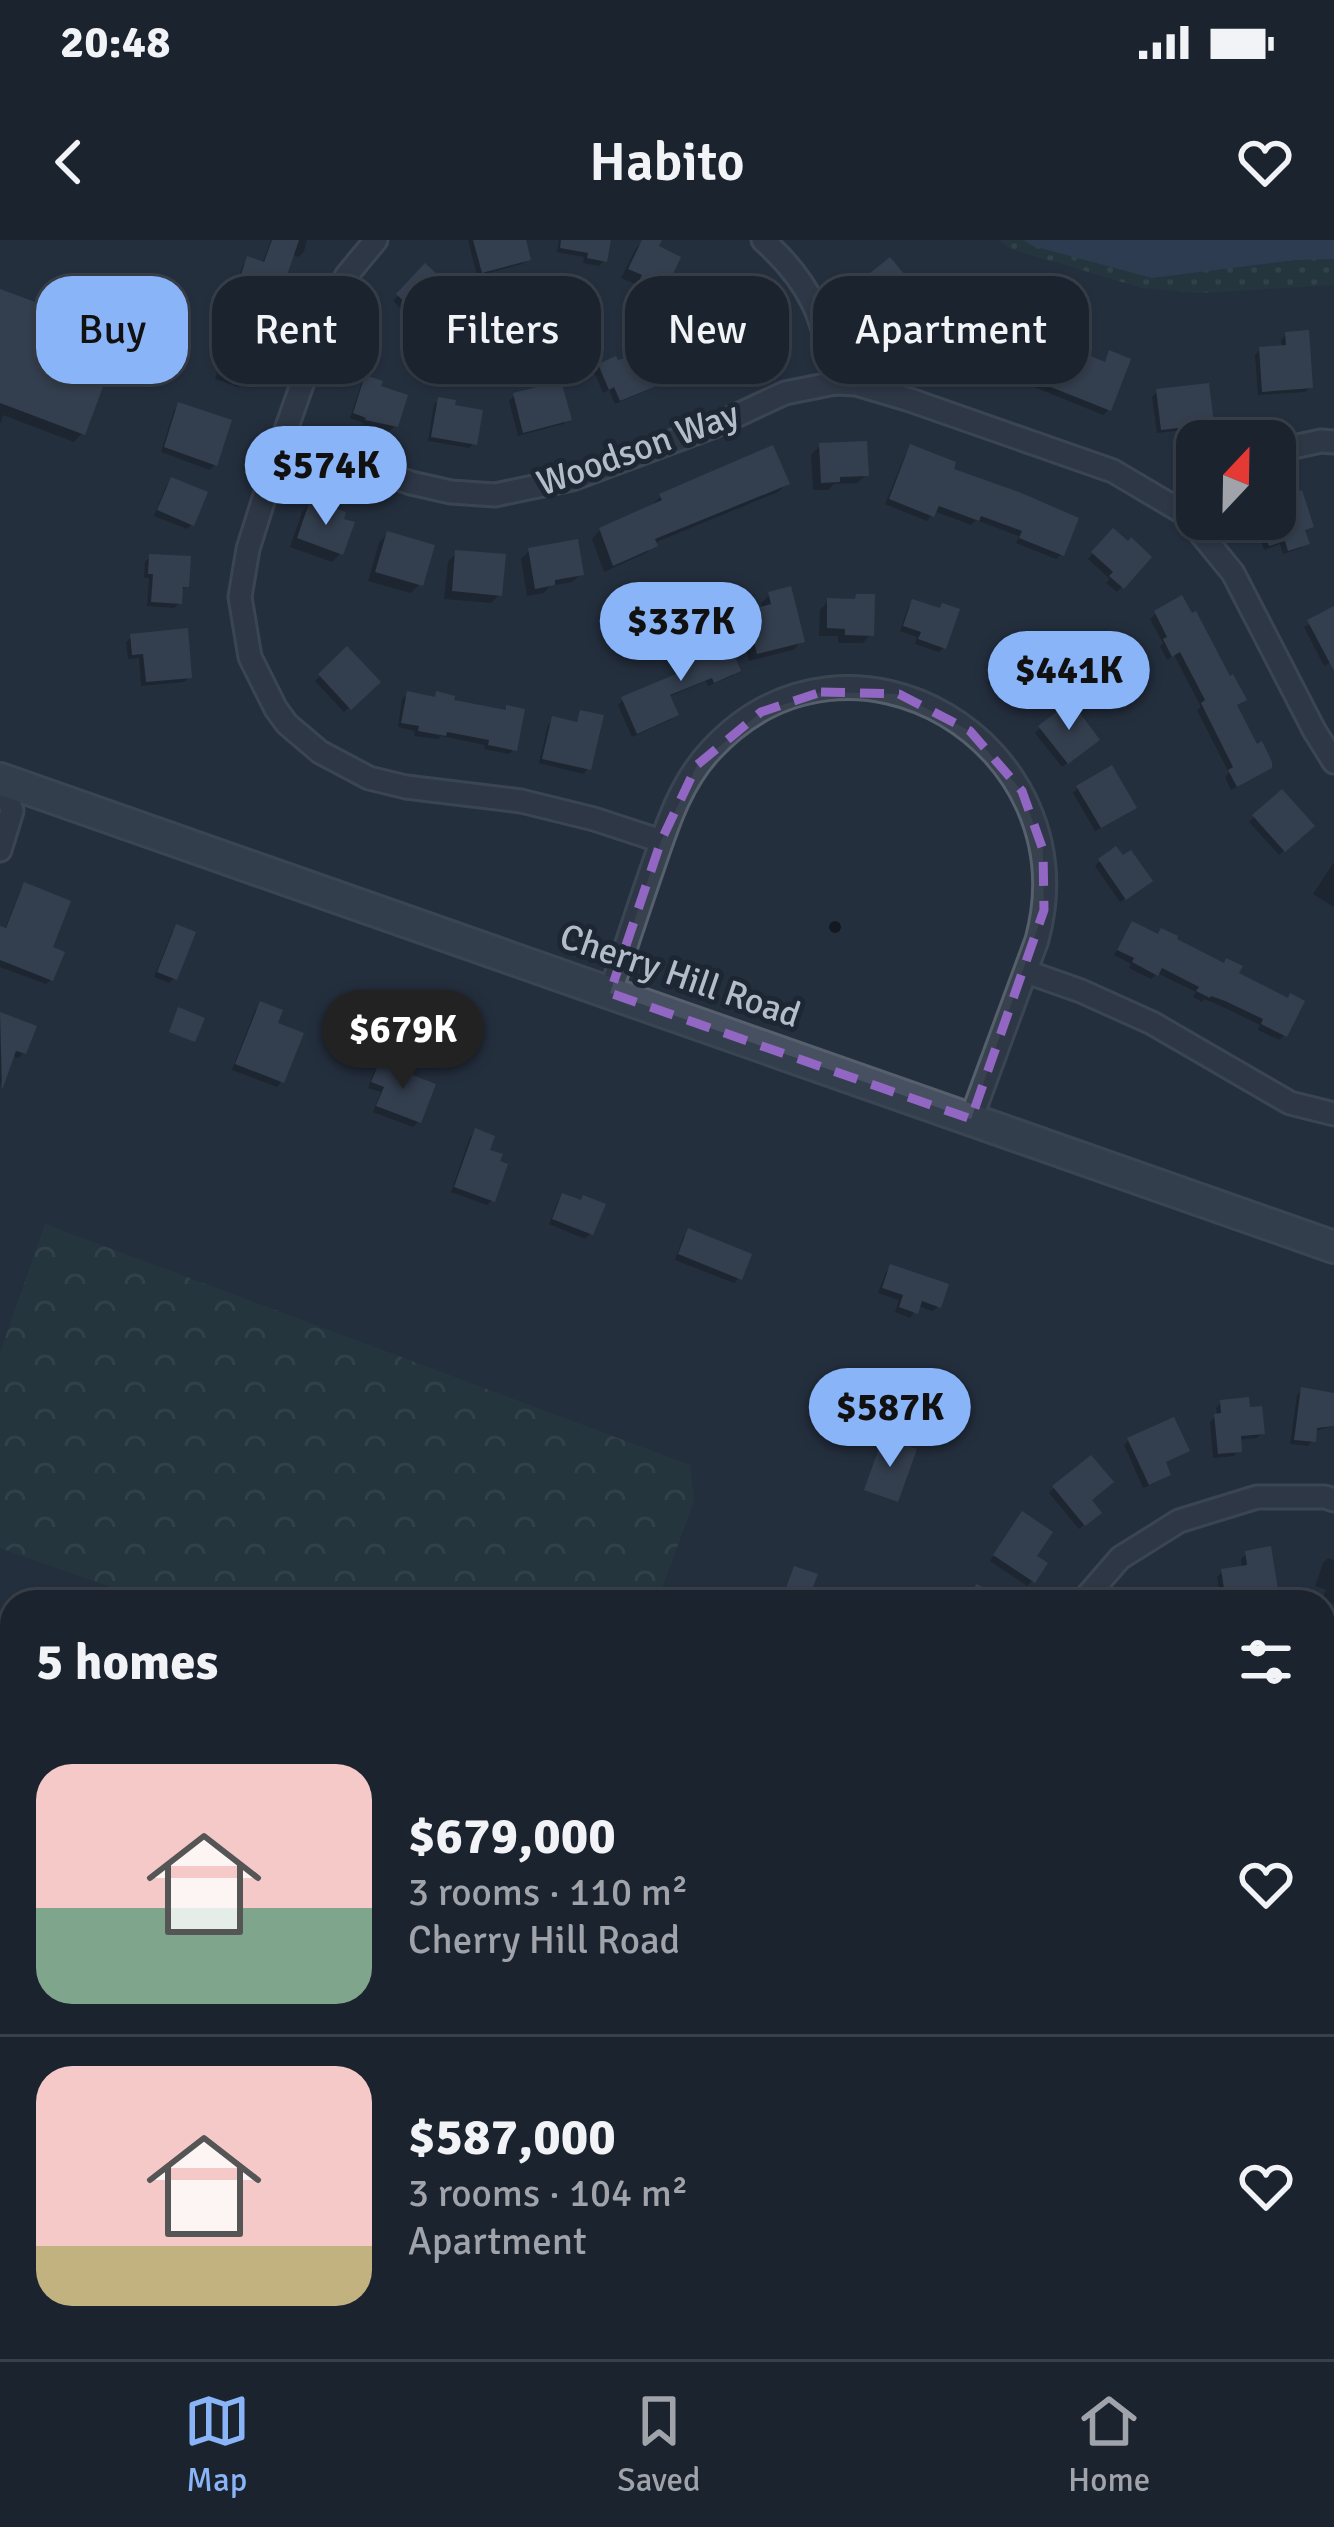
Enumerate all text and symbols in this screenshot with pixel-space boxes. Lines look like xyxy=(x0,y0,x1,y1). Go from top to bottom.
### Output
text: 20:48 xyxy=(60,15,170,70)
icon: back xyxy=(36,129,102,195)
text: Habito xyxy=(589,129,745,196)
icon: heart xyxy=(1232,129,1298,195)
chip: Buy xyxy=(36,276,188,384)
chip: Rent xyxy=(212,276,379,384)
chip: Filters xyxy=(403,276,601,384)
chip: New xyxy=(625,276,789,384)
chip: Apartment xyxy=(813,276,1089,384)
street label: Woodson Way xyxy=(531,392,745,506)
north arrow xyxy=(1176,420,1296,540)
map controls xyxy=(1176,420,1296,540)
pin: $574K xyxy=(242,426,410,528)
text: $574K xyxy=(272,441,380,489)
pin: $337K xyxy=(597,582,765,684)
text: $337K xyxy=(627,597,735,645)
pin: $441K xyxy=(985,631,1153,733)
text: $441K xyxy=(1015,646,1123,694)
street label: Cherry Hill Road xyxy=(554,914,806,1038)
pin: $679K xyxy=(319,990,487,1092)
text: $679K xyxy=(349,1005,457,1053)
pin: $587K xyxy=(806,1368,974,1470)
text: $587K xyxy=(836,1383,944,1431)
icon: filters xyxy=(1233,1629,1299,1695)
text: 5 homes xyxy=(36,1631,218,1694)
text: $679,000 xyxy=(408,1805,616,1868)
icon: home xyxy=(132,1812,276,1956)
icon: heart xyxy=(1233,1851,1299,1917)
text: 3 rooms · 110 m² xyxy=(408,1868,688,1916)
text: Cherry Hill Road xyxy=(408,1916,680,1964)
text: $587,000 xyxy=(408,2106,616,2169)
icon: home xyxy=(132,2114,276,2258)
icon: heart xyxy=(1233,2153,1299,2219)
text: 3 rooms · 104 m² xyxy=(408,2169,688,2217)
text: Apartment xyxy=(408,2217,587,2265)
tab: Map xyxy=(184,2388,250,2501)
tab: Saved xyxy=(617,2388,700,2501)
tab: Home xyxy=(1068,2388,1150,2501)

